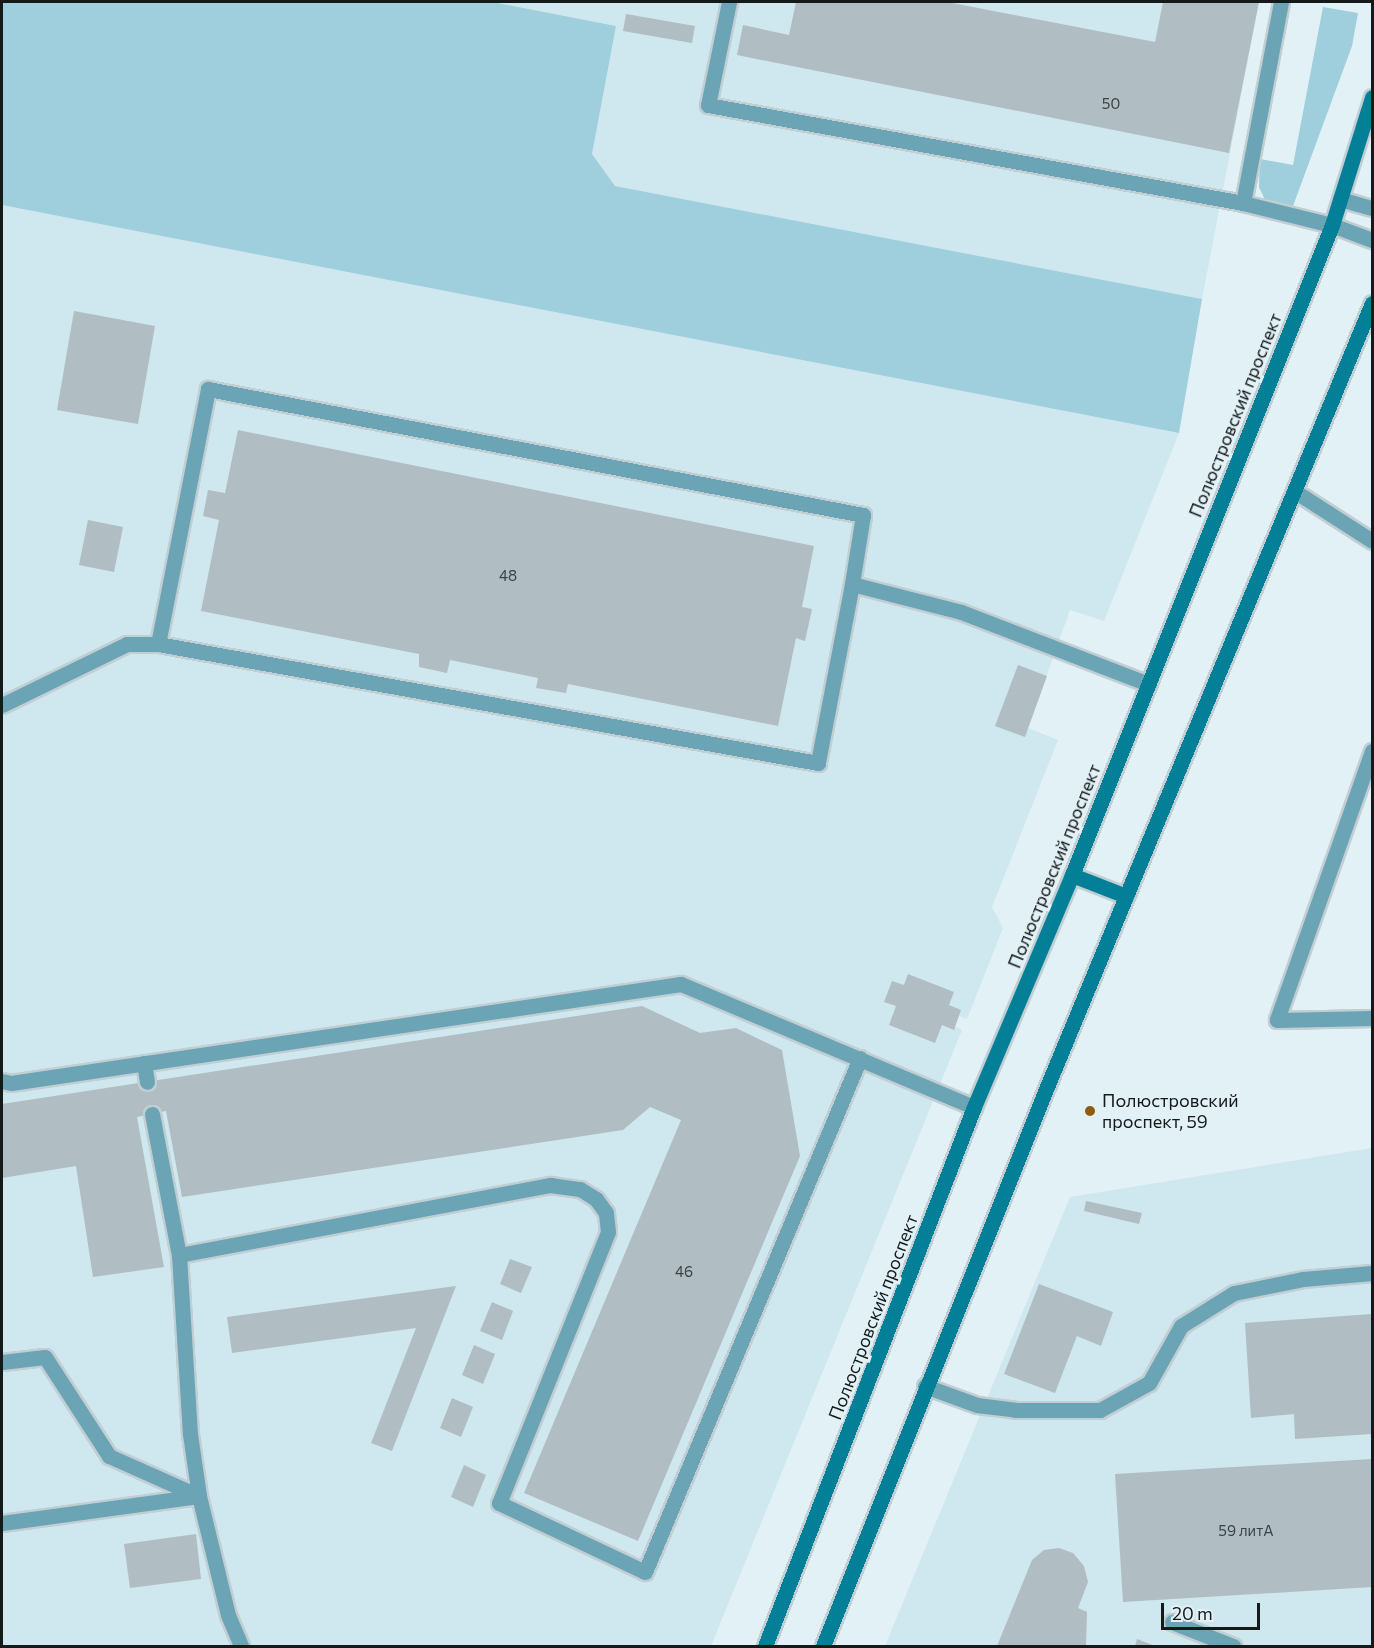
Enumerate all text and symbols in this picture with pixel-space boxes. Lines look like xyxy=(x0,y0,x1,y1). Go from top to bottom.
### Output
house number: 50 xyxy=(1102,95,1120,113)
street label: Полюстровский проспект xyxy=(1184,310,1286,520)
house number: 48 xyxy=(499,567,517,585)
street label: Полюстровский проспект xyxy=(1003,761,1105,971)
place label: Полюстровский проспект, 59 xyxy=(1102,1090,1239,1132)
marker: Полюстровский проспект, 59 xyxy=(1083,1104,1097,1118)
street label: Полюстровский проспект xyxy=(824,1211,922,1423)
house number: 46 xyxy=(675,1263,693,1281)
house number: 59 литА xyxy=(1218,1522,1274,1540)
scale bar xyxy=(1164,1591,1263,1629)
text: 20 m xyxy=(1172,1602,1213,1624)

